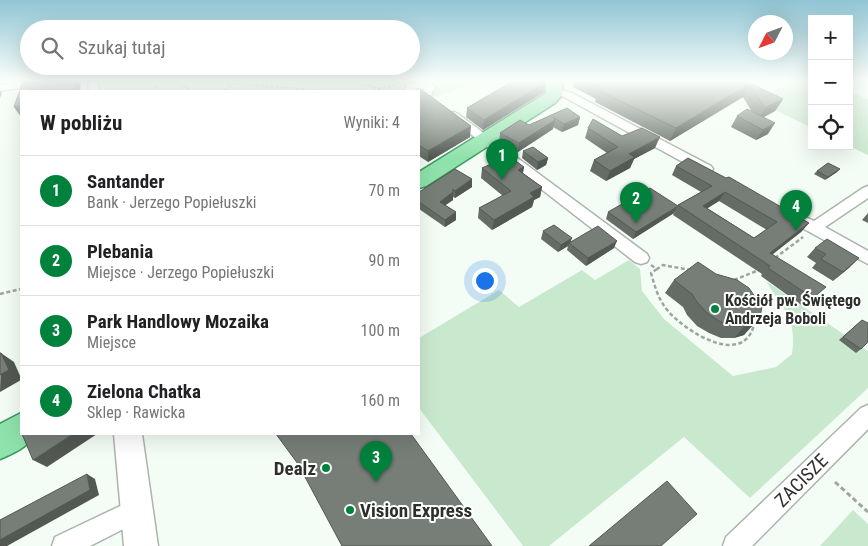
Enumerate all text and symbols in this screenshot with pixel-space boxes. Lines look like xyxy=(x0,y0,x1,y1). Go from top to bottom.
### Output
north arrow xyxy=(748,15,793,60)
map controls xyxy=(808,15,853,150)
button: + xyxy=(808,15,853,60)
search box xyxy=(20,20,420,75)
icon: search xyxy=(38,34,66,62)
text: Szukaj tutaj xyxy=(78,36,165,59)
button: − xyxy=(808,60,853,105)
button: locate xyxy=(808,105,853,150)
text: W pobliżu xyxy=(40,111,122,135)
text: Wyniki: 4 xyxy=(344,113,400,132)
pin: 1 xyxy=(486,139,518,180)
text: Santander xyxy=(87,170,164,193)
text: 1 xyxy=(52,181,60,200)
text: 70 m xyxy=(368,181,400,200)
pin: 2 xyxy=(620,182,652,223)
pin: 4 xyxy=(780,190,812,231)
text: Bank · Jerzego Popiełuszki xyxy=(87,193,257,212)
text: Plebania xyxy=(87,240,153,263)
text: 2 xyxy=(52,251,60,270)
text: 90 m xyxy=(368,251,400,270)
text: Miejsce · Jerzego Popiełuszki xyxy=(87,263,274,282)
your location xyxy=(472,268,498,294)
place label: Kościół pw. Świętego Andrzeja Boboli xyxy=(725,291,861,328)
marker: Kościół pw. Świętego Andrzeja Boboli xyxy=(709,303,721,315)
text: Park Handlowy Mozaika xyxy=(87,310,269,333)
text: 3 xyxy=(52,321,60,340)
text: 100 m xyxy=(361,321,400,340)
text: Miejsce xyxy=(87,333,136,352)
text: Zielona Chatka xyxy=(87,380,201,403)
text: 4 xyxy=(52,391,60,410)
text: 160 m xyxy=(361,391,400,410)
text: Sklep · Rawicka xyxy=(87,403,185,422)
pin: 3 xyxy=(360,441,392,482)
street label: ZACISZE xyxy=(770,449,833,512)
place label: Dealz xyxy=(274,457,316,480)
marker: Dealz xyxy=(320,462,332,474)
place label: Vision Express xyxy=(360,499,472,522)
marker: Vision Express xyxy=(344,504,356,516)

